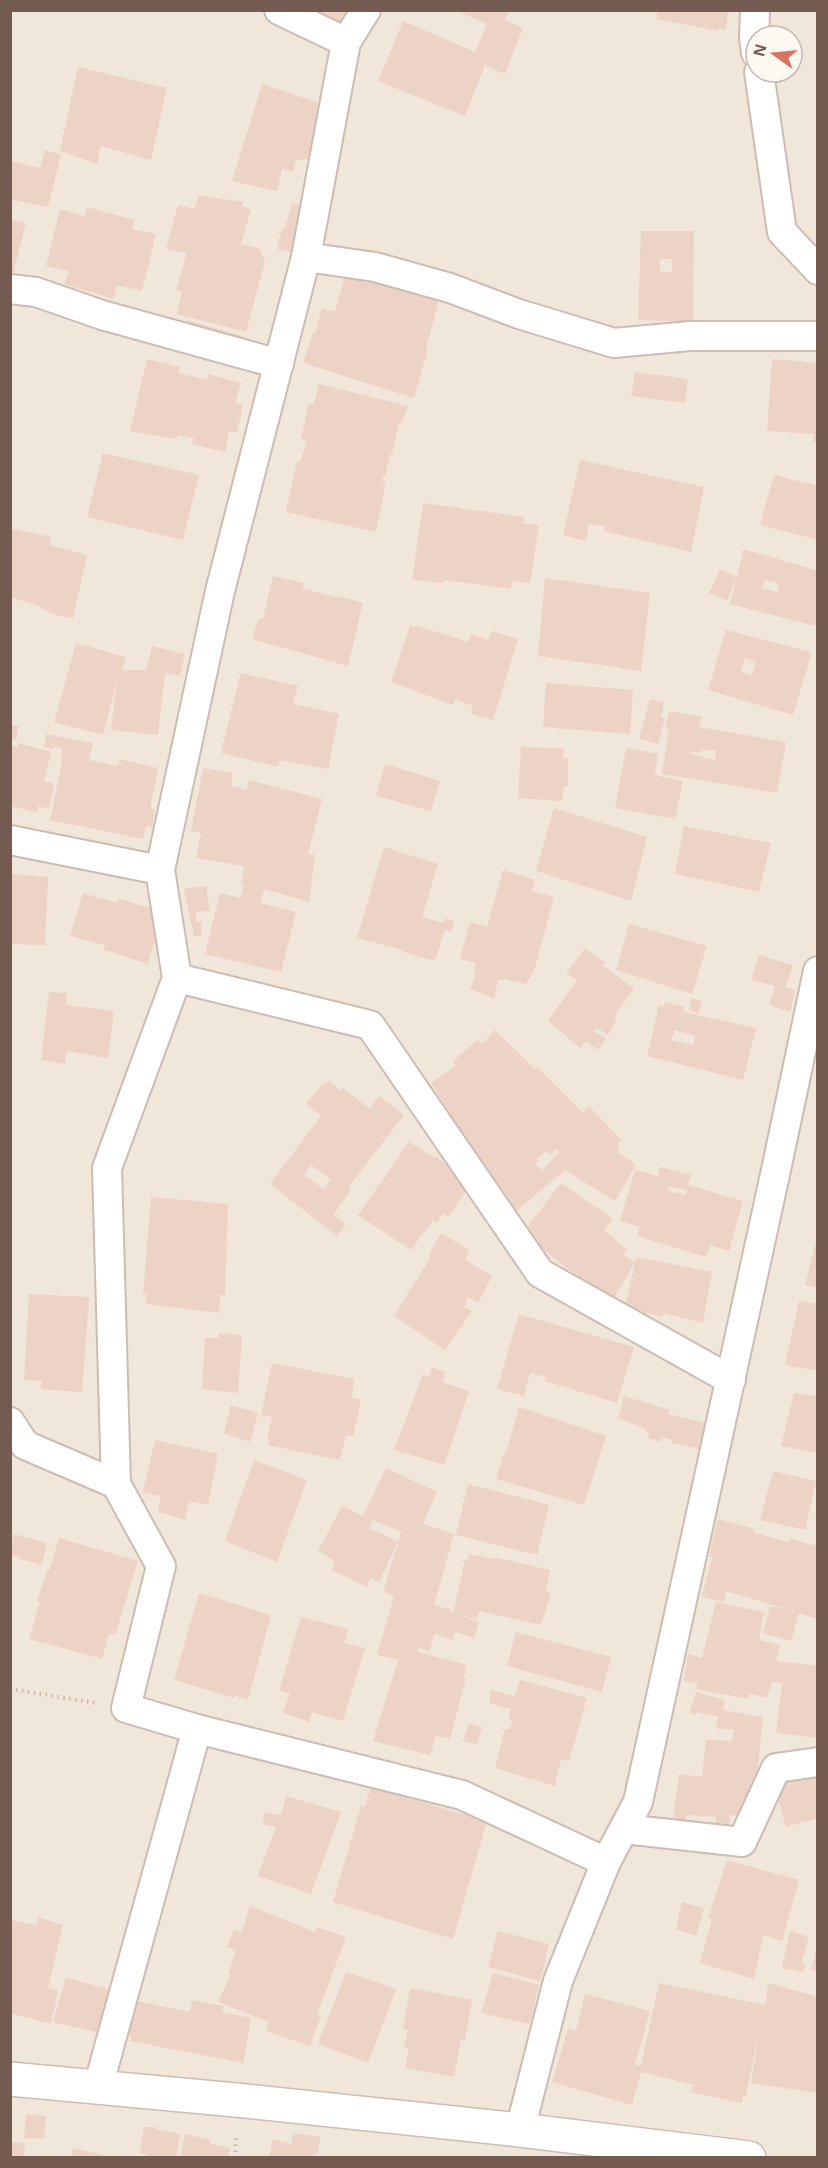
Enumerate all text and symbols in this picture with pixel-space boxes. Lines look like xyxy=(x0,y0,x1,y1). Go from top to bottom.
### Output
north arrow xyxy=(744,24,804,84)
text: N xyxy=(750,42,770,58)

